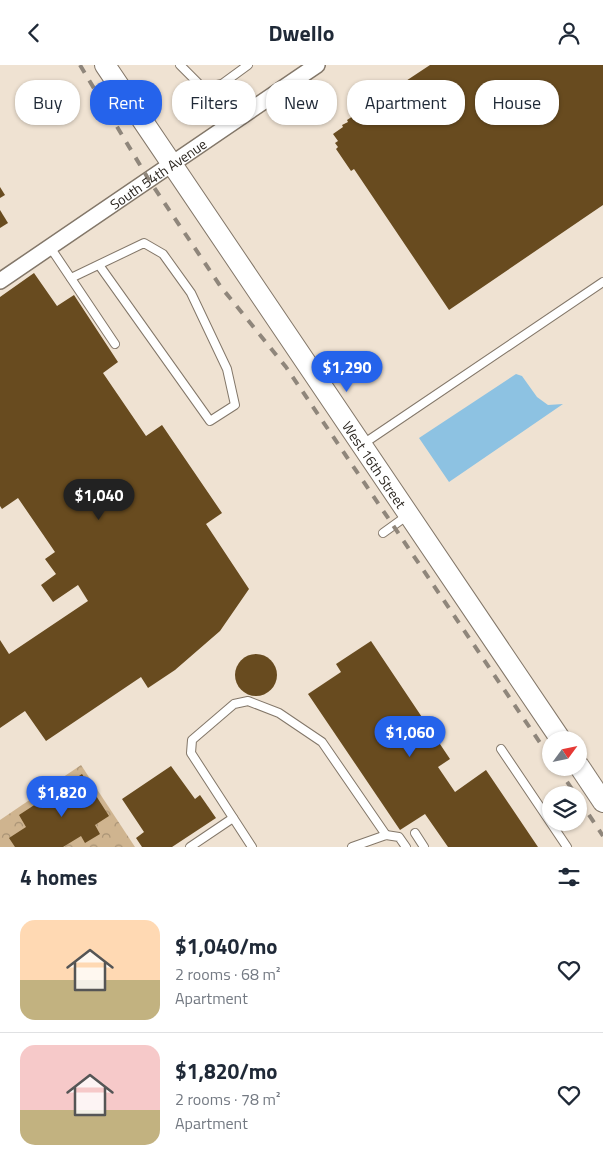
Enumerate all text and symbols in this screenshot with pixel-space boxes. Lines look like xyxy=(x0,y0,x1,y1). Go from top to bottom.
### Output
text: Dwello xyxy=(269,16,334,50)
icon: back xyxy=(20,19,48,47)
icon: person xyxy=(555,19,583,47)
chip: Buy xyxy=(15,80,80,125)
chip: Rent xyxy=(90,80,162,125)
chip: Filters xyxy=(172,80,256,125)
chip: New xyxy=(266,80,337,125)
chip: Apartment xyxy=(347,80,465,125)
chip: House xyxy=(475,80,559,125)
street label: South 54th Avenue xyxy=(105,133,210,214)
pin: $1,290 xyxy=(306,351,388,393)
text: $1,290 xyxy=(322,355,372,379)
street label: West 16th Street xyxy=(338,417,412,512)
pin: $1,040 xyxy=(58,479,140,521)
text: $1,040 xyxy=(74,483,124,507)
pin: $1,060 xyxy=(369,715,451,758)
text: $1,060 xyxy=(385,720,435,744)
north arrow xyxy=(542,731,588,776)
map controls xyxy=(542,731,587,831)
pin: $1,820 xyxy=(21,775,103,818)
text: $1,820 xyxy=(37,780,87,804)
button: layers xyxy=(542,786,587,831)
text: 4 homes xyxy=(20,861,97,893)
icon: filters xyxy=(555,863,583,891)
text: $1,040/mo xyxy=(175,930,277,962)
icon: home xyxy=(60,940,120,1000)
icon: heart xyxy=(555,956,583,984)
text: 2 rooms · 68 m² xyxy=(175,962,280,986)
text: Apartment xyxy=(175,986,248,1010)
text: $1,820/mo xyxy=(175,1055,277,1087)
icon: home xyxy=(60,1065,120,1125)
icon: heart xyxy=(555,1081,583,1109)
text: 2 rooms · 78 m² xyxy=(175,1087,280,1111)
text: Apartment xyxy=(175,1111,248,1135)

